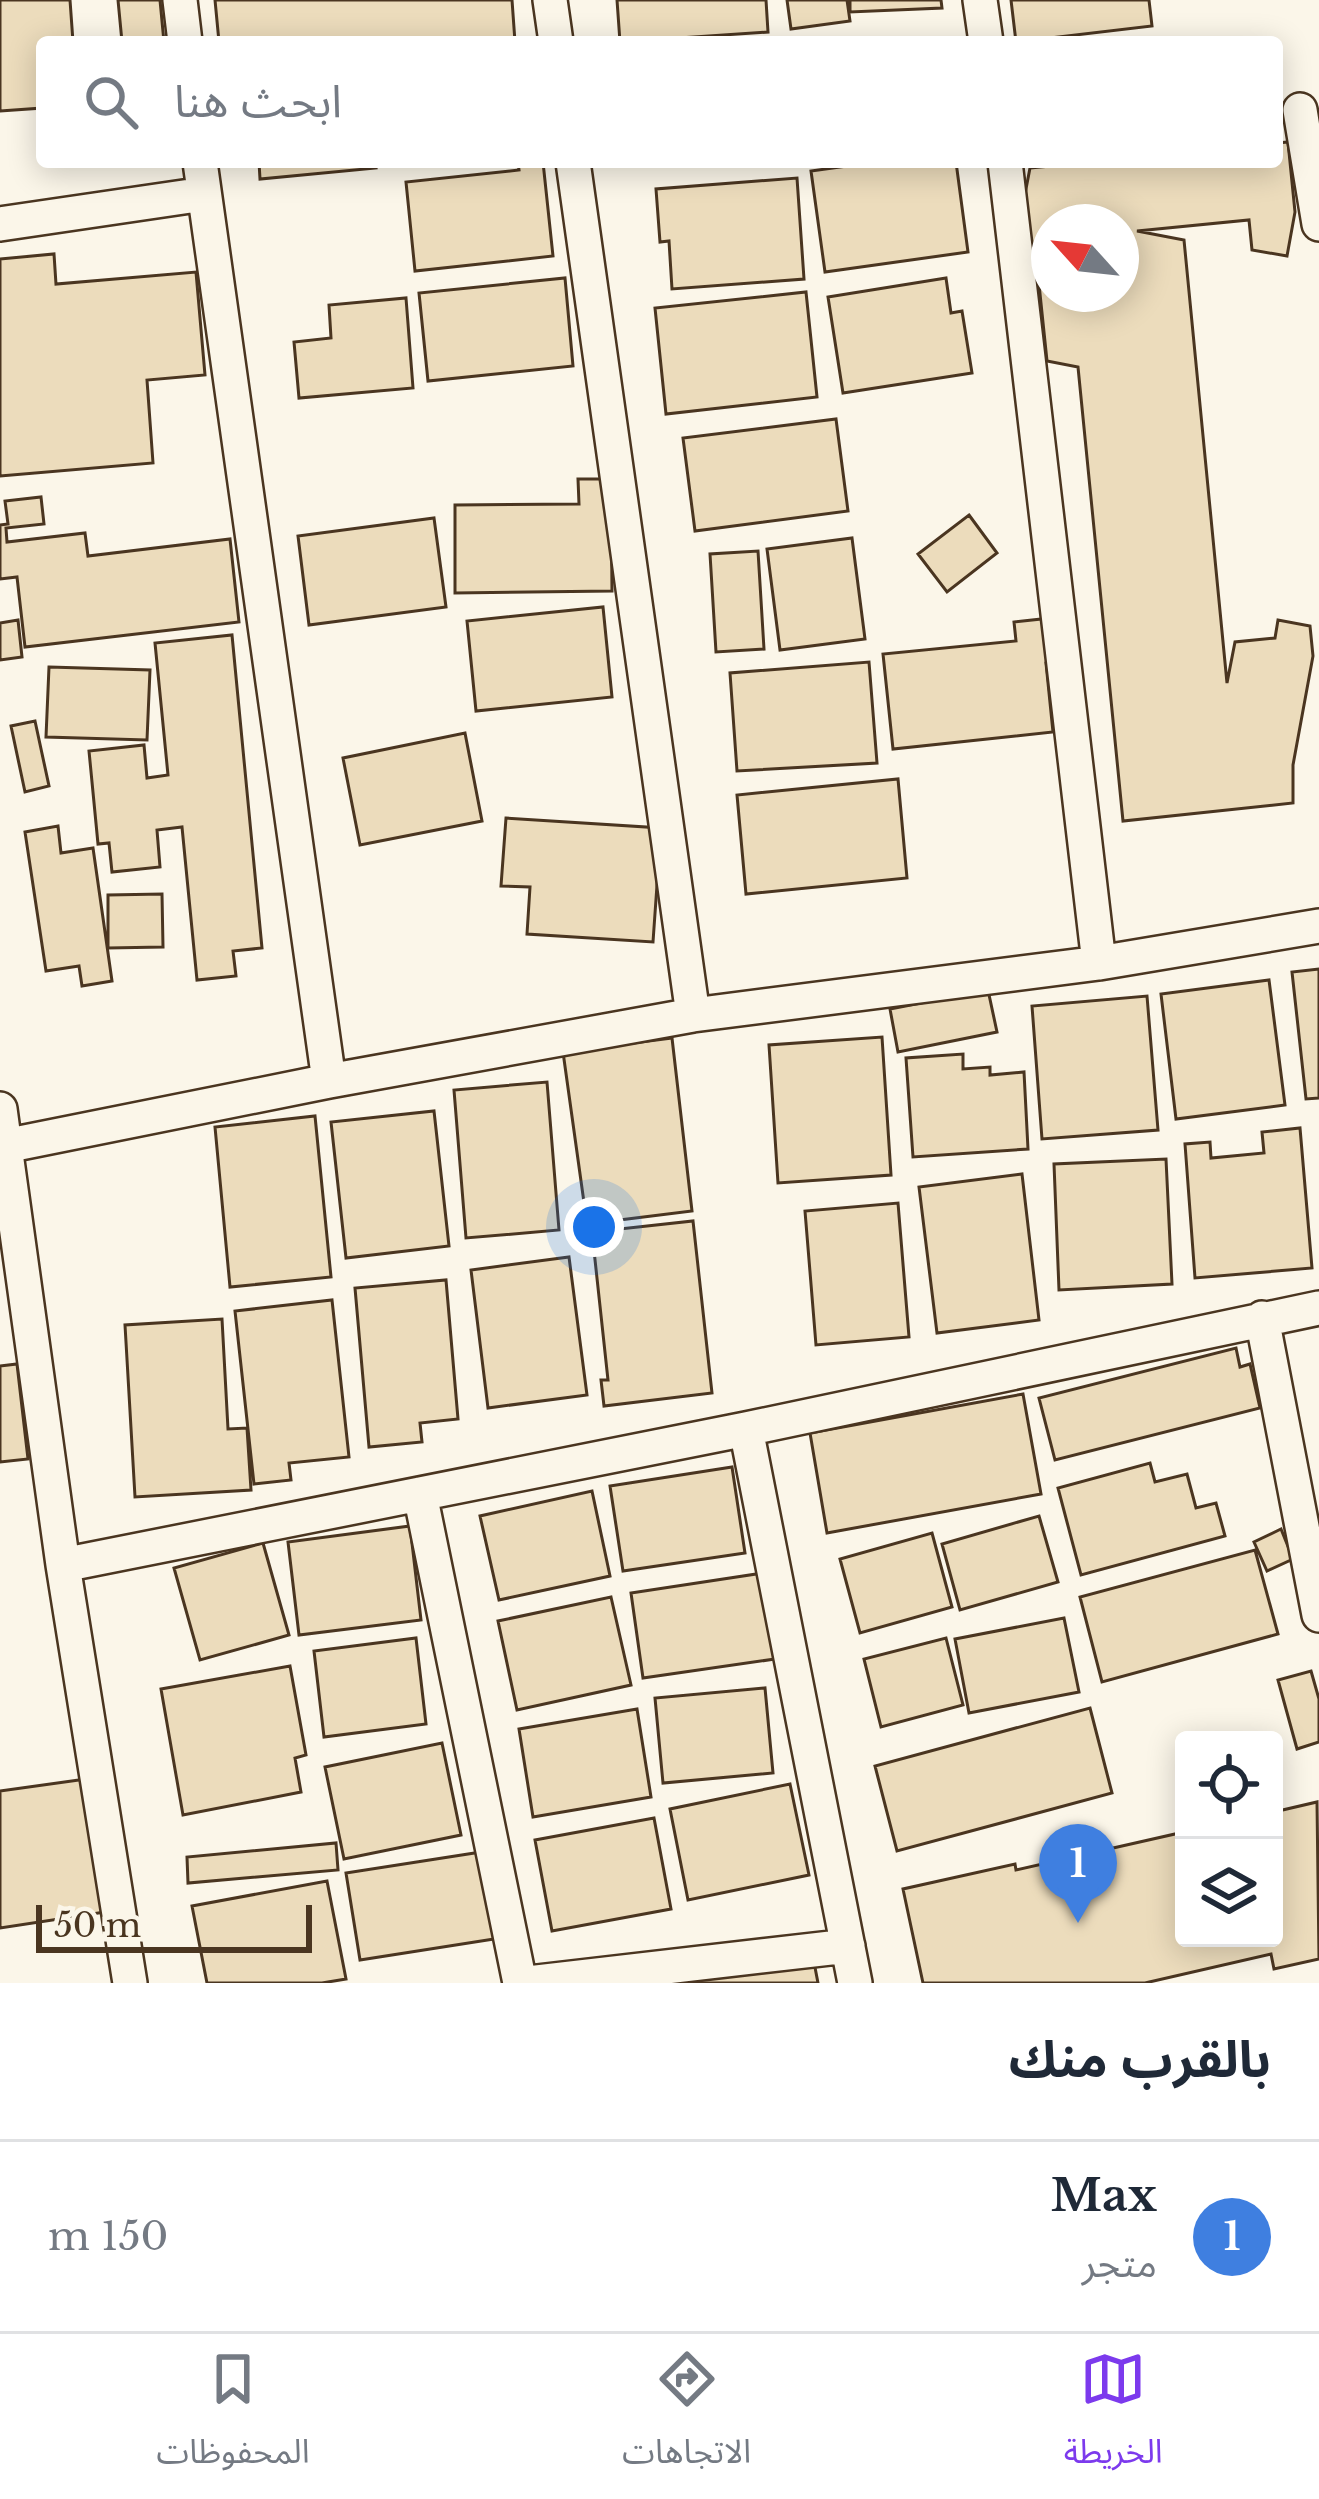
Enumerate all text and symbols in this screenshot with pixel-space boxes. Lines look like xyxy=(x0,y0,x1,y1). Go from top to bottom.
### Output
search box xyxy=(36,36,1283,168)
icon: search xyxy=(78,69,144,135)
text: ابحث هنا xyxy=(174,73,342,129)
north arrow xyxy=(1031,204,1139,312)
your location xyxy=(564,1197,624,1257)
map controls xyxy=(1175,1731,1283,1947)
button: locate xyxy=(1175,1731,1283,1839)
pin: 1 xyxy=(1039,1824,1117,1923)
button: layers xyxy=(1175,1839,1283,1947)
scale bar xyxy=(36,1899,312,1952)
text: 50 m xyxy=(54,1905,141,1946)
text: بالقرب منك xyxy=(1009,2028,1271,2091)
text: Max xyxy=(1050,2167,1157,2223)
text: 150 m xyxy=(48,2212,168,2261)
text: 1 xyxy=(1224,2212,1241,2261)
text: متجر xyxy=(1082,2239,1157,2288)
tab: المحفوظات xyxy=(156,2346,310,2487)
tab: الاتجاهات xyxy=(622,2346,751,2487)
tab: الخريطة xyxy=(1064,2346,1163,2487)

